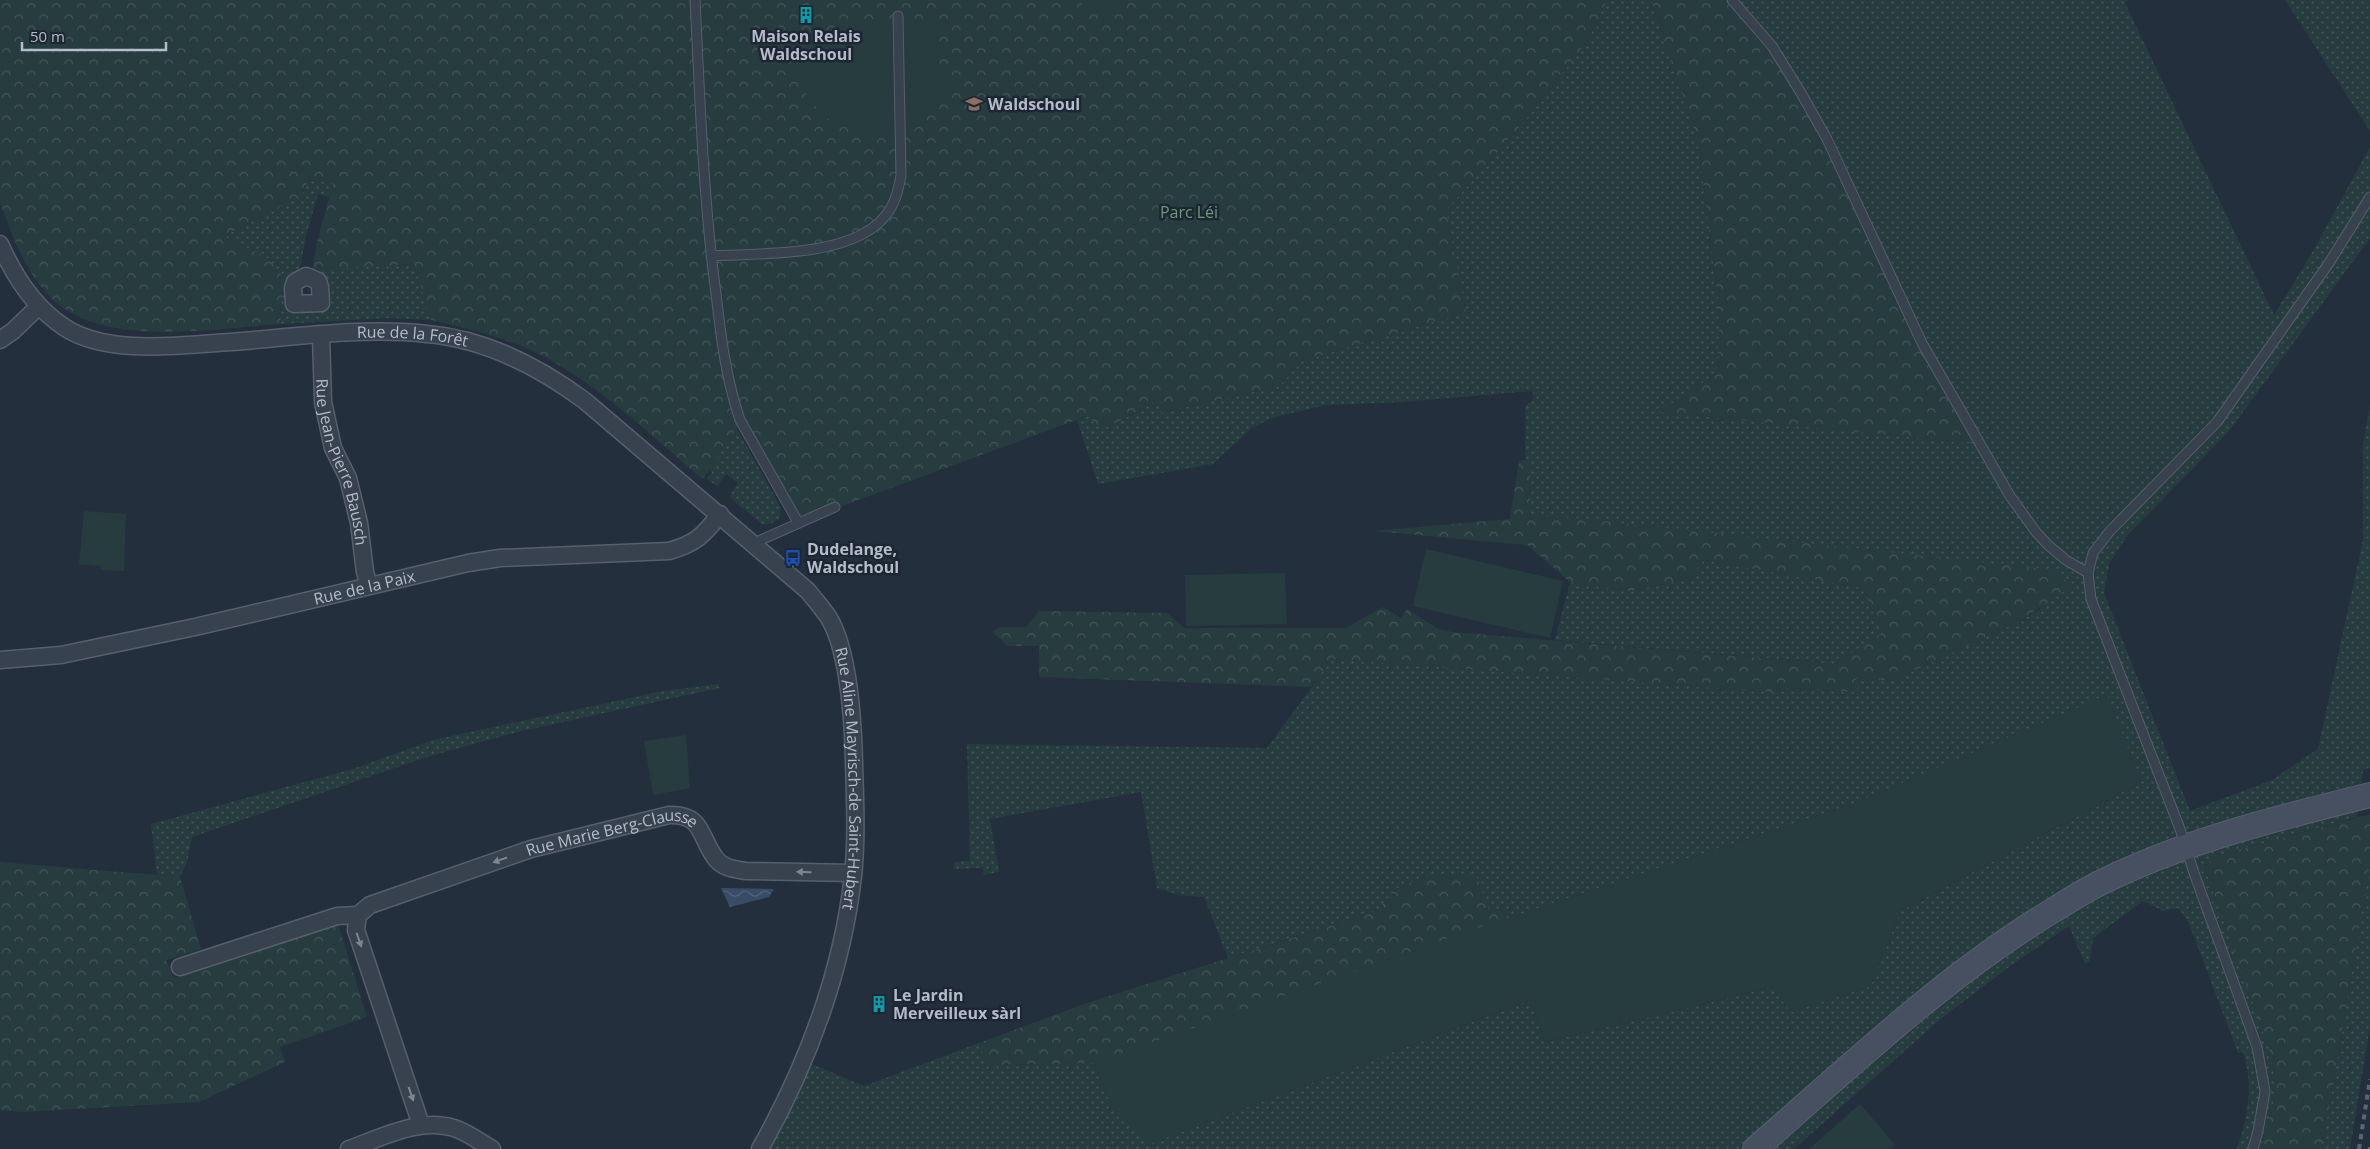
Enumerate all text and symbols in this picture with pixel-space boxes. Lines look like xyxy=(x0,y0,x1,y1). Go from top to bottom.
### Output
building icon: Maison Relais Waldschoul xyxy=(796,5,816,25)
scale bar xyxy=(22,20,166,52)
place label: Maison Relais Waldschoul xyxy=(751,25,861,65)
text: 50 m xyxy=(30,26,65,46)
place label: Waldschoul xyxy=(988,93,1080,115)
school or university icon: Waldschoul xyxy=(964,94,984,114)
park label: Parc Léi xyxy=(1160,201,1218,223)
street label: Rue de la Forêt xyxy=(357,321,471,352)
street label: Rue Jean-Pierre Bausch xyxy=(311,378,373,547)
place label: Dudelange, Waldschoul xyxy=(807,538,899,578)
bus stop icon: Dudelange, Waldschoul xyxy=(783,548,803,568)
street label: Rue de la Paix xyxy=(311,565,418,610)
street label: Rue Aline Mayrisch-de Saint-Hubert xyxy=(830,645,866,912)
street label: Rue Marie Berg-Clausse xyxy=(523,804,703,861)
one-way arrow xyxy=(493,856,508,864)
one-way arrow xyxy=(796,868,812,876)
one-way arrow xyxy=(356,933,363,948)
place label: Le Jardin Merveilleux sàrl xyxy=(893,984,1021,1024)
building icon: Le Jardin Merveilleux sàrl xyxy=(869,994,889,1014)
one-way arrow xyxy=(408,1087,415,1102)

